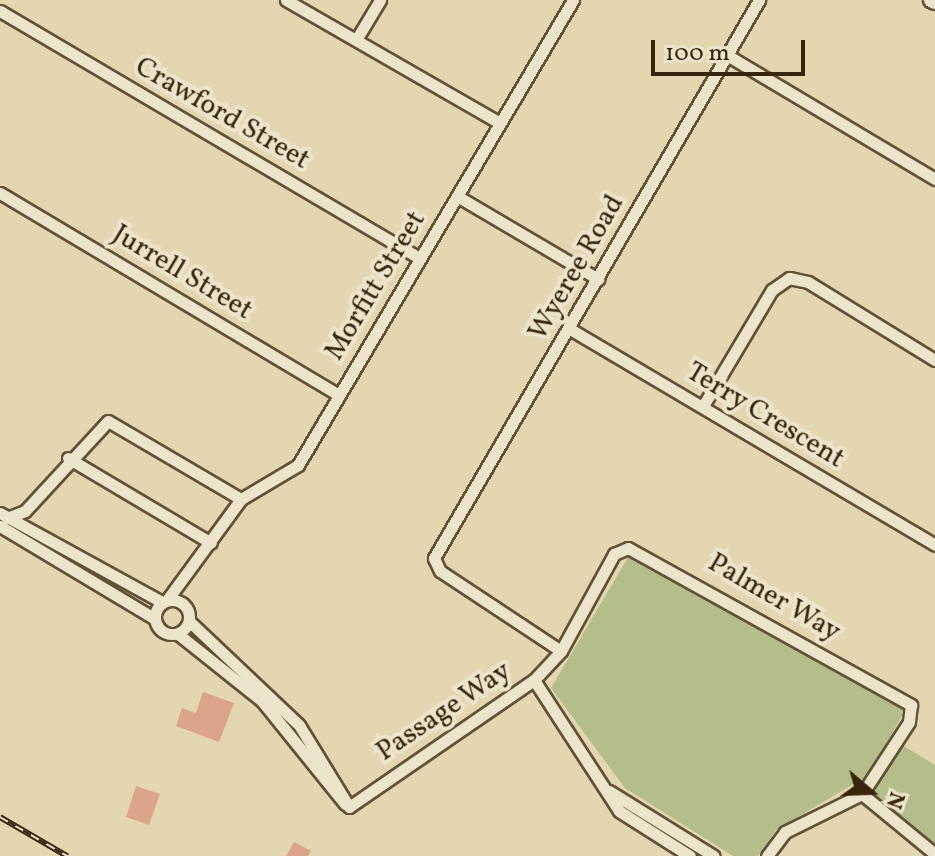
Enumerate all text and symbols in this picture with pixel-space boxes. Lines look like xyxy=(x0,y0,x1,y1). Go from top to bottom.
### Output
scale bar xyxy=(655,24,809,74)
text: 100 m xyxy=(665,37,730,71)
street label: Crawford Street xyxy=(129,51,315,177)
street label: Wyeree Road xyxy=(522,189,632,347)
street label: Morfitt Street xyxy=(318,205,434,367)
street label: Jurrell Street xyxy=(106,218,258,328)
street label: Terry Crescent xyxy=(679,355,851,477)
street label: Palmer Way xyxy=(701,546,847,650)
street label: Passage Way xyxy=(370,655,518,769)
north arrow xyxy=(831,752,911,832)
text: N xyxy=(877,787,911,813)

